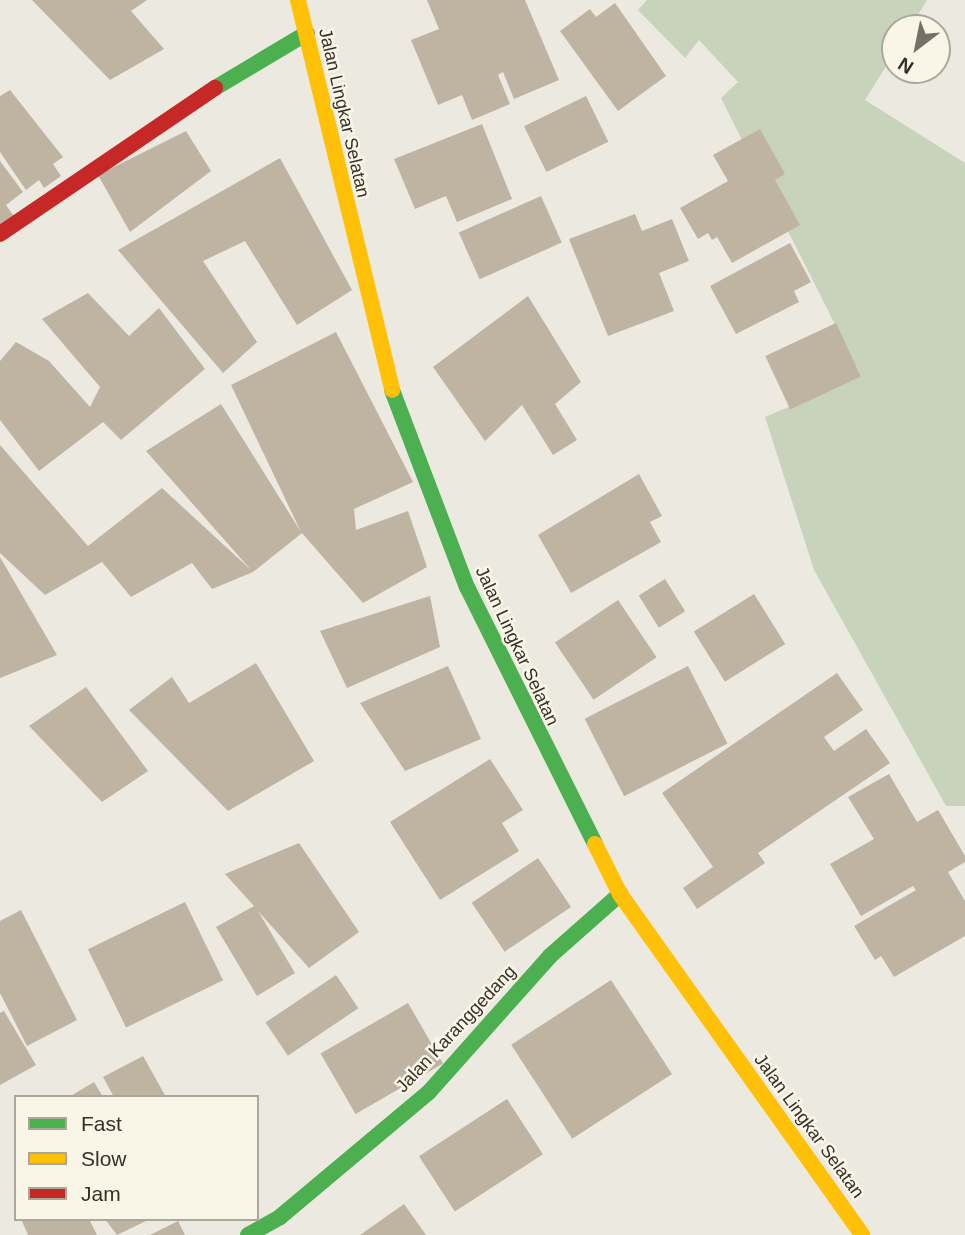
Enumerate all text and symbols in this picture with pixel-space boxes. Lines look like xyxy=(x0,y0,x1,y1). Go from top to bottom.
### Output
north arrow xyxy=(881,14,951,84)
street label: Jalan Lingkar Selatan xyxy=(314,26,374,200)
text: N xyxy=(894,53,917,78)
street label: Jalan Lingkar Selatan xyxy=(471,563,563,729)
street label: Jalan Karanggedang xyxy=(391,961,521,1097)
street label: Jalan Lingkar Selatan xyxy=(749,1050,869,1202)
legend xyxy=(14,1095,259,1221)
text: Fast xyxy=(81,1112,122,1135)
text: Slow xyxy=(81,1147,127,1170)
text: Jam xyxy=(81,1182,121,1205)

